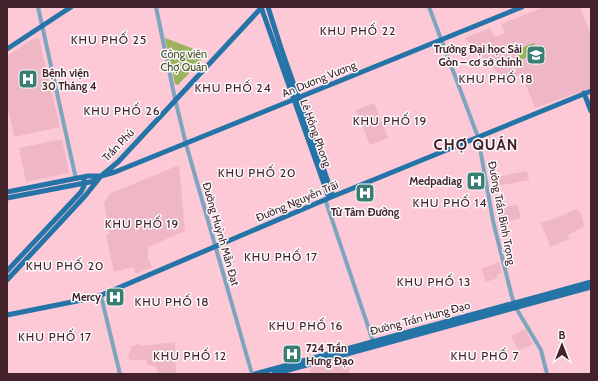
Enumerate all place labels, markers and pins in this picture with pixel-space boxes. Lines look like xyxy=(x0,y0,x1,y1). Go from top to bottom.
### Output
place label: Trường Đại học Sài Gòn – cơ sở chính xyxy=(434,42,522,69)
school or university icon: Trường Đại học Sài Gòn – cơ sở chính xyxy=(525,44,547,66)
place label: Bệnh viện 30 Tháng 4 xyxy=(42,66,97,93)
hospital icon: Bệnh viện 30 Tháng 4 xyxy=(17,68,39,90)
hospital icon: Medpadiag xyxy=(465,170,487,192)
place label: Medpadiag xyxy=(409,174,462,188)
hospital icon: Từ Tâm Đường xyxy=(354,182,376,204)
place label: Từ Tâm Đường xyxy=(331,205,400,219)
hospital icon: Mercy xyxy=(104,286,126,308)
place label: Mercy xyxy=(72,290,101,304)
place label: 724 Trần Hưng Đạo xyxy=(306,341,354,368)
hospital icon: 724 Trần Hưng Đạo xyxy=(281,343,303,365)

